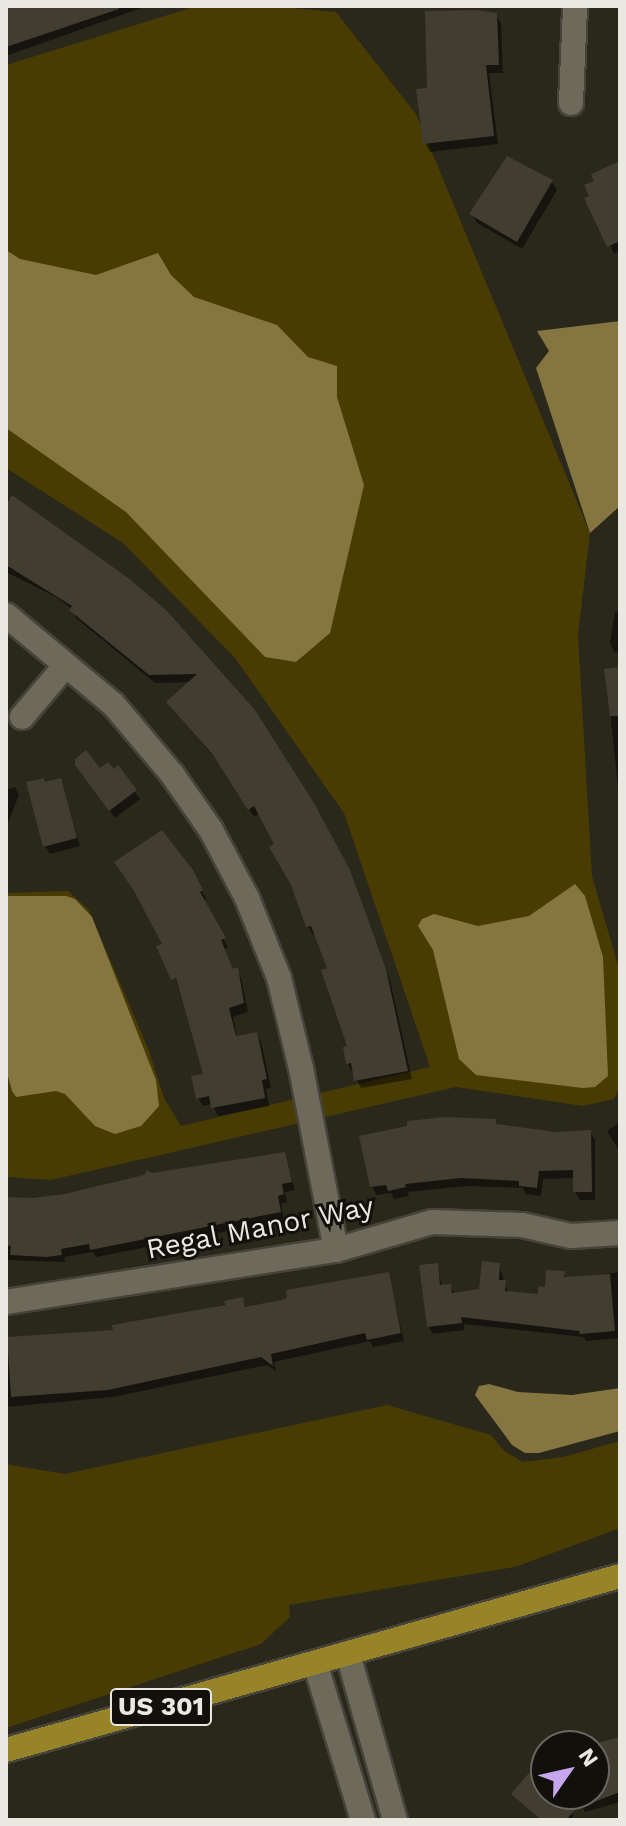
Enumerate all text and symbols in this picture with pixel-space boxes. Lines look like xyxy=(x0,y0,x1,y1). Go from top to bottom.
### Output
street label: Regal Manor Way xyxy=(142,1189,378,1267)
road number: US 301 xyxy=(109,1685,213,1729)
north arrow xyxy=(530,1730,610,1810)
text: N xyxy=(574,1744,604,1771)

